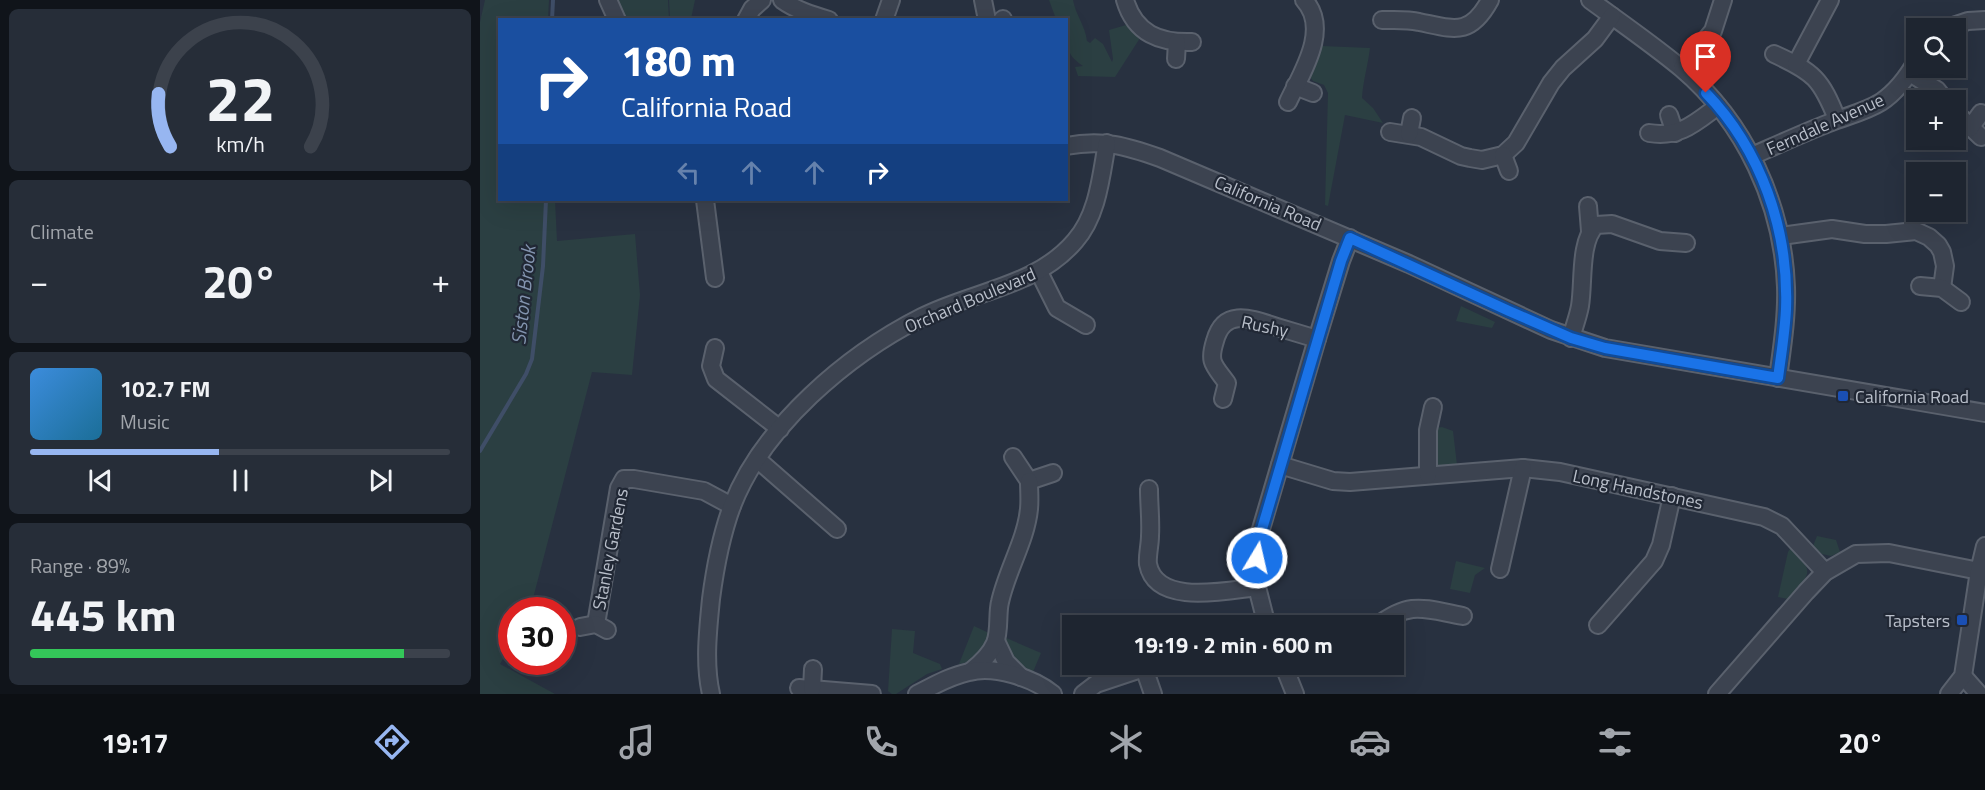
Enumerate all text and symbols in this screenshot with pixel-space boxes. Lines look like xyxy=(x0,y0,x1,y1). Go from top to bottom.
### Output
map controls xyxy=(1906,18,1966,222)
button: search xyxy=(1906,18,1966,78)
text: 180 m xyxy=(621,28,736,92)
pin xyxy=(1680,31,1731,93)
icon: arrive xyxy=(1689,40,1722,73)
icon: right xyxy=(522,42,600,120)
text: 22 xyxy=(205,50,275,145)
text: California Road xyxy=(621,86,792,127)
street label: Ferndale Avenue xyxy=(1762,86,1888,162)
button: + xyxy=(1906,90,1966,150)
text: km/h xyxy=(216,129,264,161)
icon: left xyxy=(672,156,705,189)
icon: ahead xyxy=(735,156,768,189)
icon: ahead xyxy=(798,156,831,189)
icon: right xyxy=(861,156,894,189)
button: − xyxy=(1906,162,1966,222)
street label: California Road xyxy=(1210,168,1326,238)
text: Climate xyxy=(30,216,94,247)
water label: Siston Brook xyxy=(502,242,544,346)
text: 20° xyxy=(202,247,278,315)
text: − xyxy=(30,256,48,306)
text: + xyxy=(432,256,450,306)
street label: Orchard Boulevard xyxy=(900,260,1040,340)
street label: Rushy xyxy=(1239,308,1291,344)
text: 102.7 FM xyxy=(120,372,210,406)
place label: California Road xyxy=(1855,383,1969,410)
marker: California Road xyxy=(1836,389,1850,403)
text: Music xyxy=(120,406,170,437)
street label: Long Handstones xyxy=(1570,462,1706,516)
icon: previous xyxy=(84,464,117,497)
icon: pause xyxy=(224,464,257,497)
icon: next xyxy=(364,464,397,497)
street label: Stanley Gardens xyxy=(585,486,635,612)
position arrow xyxy=(1225,526,1289,590)
text: Range · 89% xyxy=(30,550,130,581)
text: 445 km xyxy=(30,580,176,648)
speed limit sign: 30 xyxy=(498,597,576,675)
place label: Tapsters xyxy=(1885,607,1950,634)
marker: Tapsters xyxy=(1955,613,1969,627)
text: 19:19 · 2 min · 600 m xyxy=(1133,628,1333,662)
icon: directions xyxy=(371,721,413,763)
icon: music xyxy=(616,721,658,763)
icon: phone xyxy=(860,721,902,763)
icon: climate xyxy=(1105,721,1147,763)
icon: car xyxy=(1349,721,1391,763)
icon: filters xyxy=(1594,721,1636,763)
text: 19:17 xyxy=(101,722,169,763)
text: 20° xyxy=(1838,722,1884,763)

